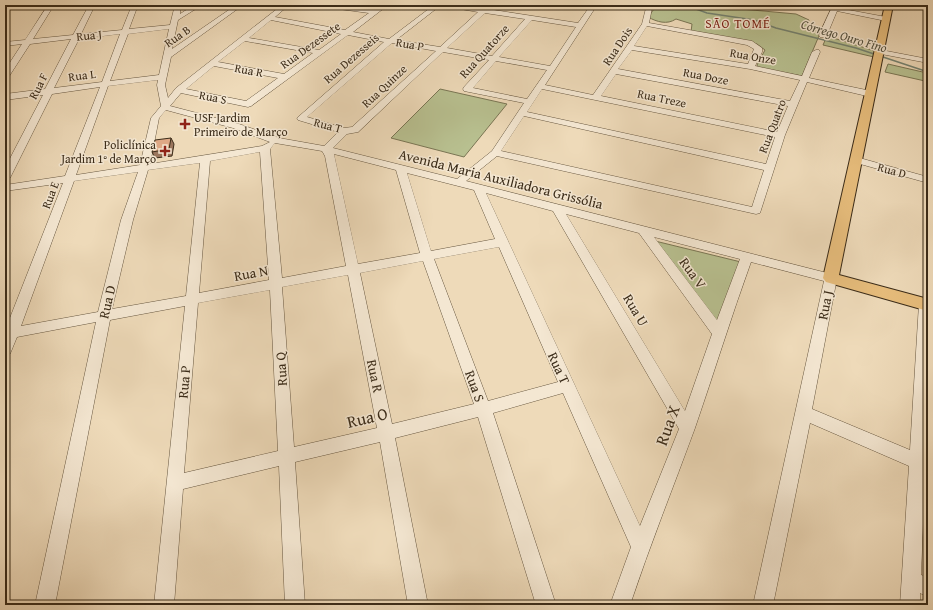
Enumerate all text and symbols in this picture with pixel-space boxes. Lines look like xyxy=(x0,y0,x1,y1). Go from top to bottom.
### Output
district label: SÃO TOMÉ xyxy=(705,14,771,33)
water label: Córrego Ouro Fino xyxy=(799,15,890,57)
street label: Rua Dezessete xyxy=(276,17,344,73)
street label: Rua Quatorze xyxy=(455,20,513,82)
street label: Rua B xyxy=(160,21,194,51)
street label: Rua Dois xyxy=(598,23,636,69)
street label: Rua J xyxy=(75,25,103,45)
street label: Rua Dezesseis xyxy=(319,29,383,87)
street label: Rua P xyxy=(395,33,425,55)
street label: Rua Onze xyxy=(729,44,778,68)
street label: Rua R xyxy=(233,59,265,81)
street label: Rua Quinze xyxy=(358,60,411,111)
street label: Rua Doze xyxy=(682,63,731,89)
street label: Rua L xyxy=(67,65,97,85)
street label: Rua F xyxy=(24,70,52,102)
street label: Rua Treze xyxy=(636,85,688,112)
street label: Rua S xyxy=(198,86,228,108)
street label: Rua Quatro xyxy=(754,97,790,155)
place label: USF Jardim Primeiro de Março xyxy=(194,109,288,140)
street label: Rua T xyxy=(312,113,344,137)
marker: USF Jardim Primeiro de Março xyxy=(179,118,191,130)
place label: Policlínica Jardim 1º de Março xyxy=(59,136,156,167)
street label: Avenida Maria Auxiliadora Grissólia xyxy=(397,144,606,214)
marker: Policlínica Jardim 1º de Março xyxy=(159,145,171,157)
street label: Rua D xyxy=(876,158,908,182)
street label: Rua E xyxy=(37,179,63,211)
street label: Rua V xyxy=(675,253,711,293)
street label: Rua N xyxy=(232,260,270,286)
street label: Rua D xyxy=(93,283,121,321)
street label: Rua J xyxy=(812,288,838,322)
street label: Rua U xyxy=(619,290,653,330)
street label: Rua T xyxy=(543,349,575,387)
street label: Rua Q xyxy=(270,350,292,386)
street label: Rua R xyxy=(362,358,388,395)
street label: Rua P xyxy=(173,365,195,399)
street label: Rua S xyxy=(460,367,490,405)
street label: Rua O xyxy=(344,400,390,434)
street label: Rua X xyxy=(648,401,686,449)

